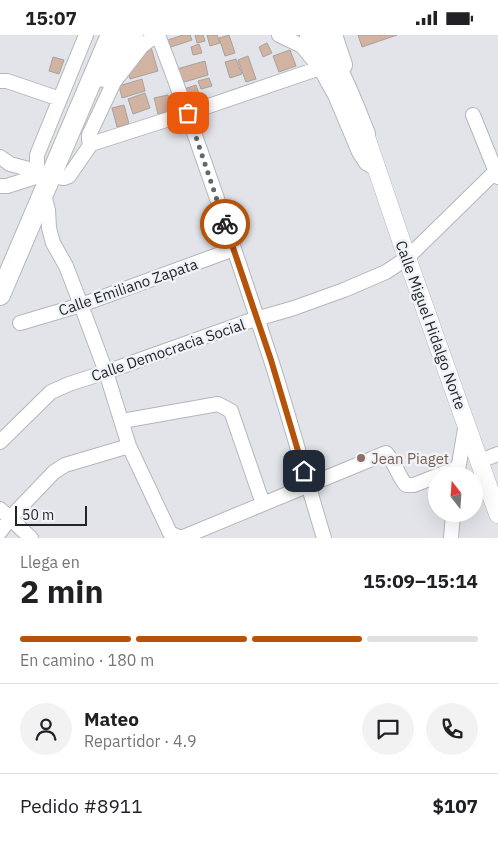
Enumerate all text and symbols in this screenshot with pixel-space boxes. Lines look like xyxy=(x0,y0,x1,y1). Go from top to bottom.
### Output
text: 15:07 xyxy=(25,6,77,30)
pin xyxy=(167,92,209,134)
icon: bag xyxy=(174,99,202,127)
courier xyxy=(200,199,250,249)
icon: bike xyxy=(211,210,239,238)
street label: Calle Miguel Hidalgo Norte xyxy=(392,238,470,412)
street label: Calle Emiliano Zapata xyxy=(56,254,200,320)
street label: Calle Democracia Social xyxy=(89,315,247,385)
place label: Jean Piaget xyxy=(371,449,449,468)
pin xyxy=(283,450,325,492)
marker: Jean Piaget xyxy=(355,452,367,464)
icon: home xyxy=(290,457,318,485)
north arrow xyxy=(428,467,482,523)
map controls xyxy=(428,467,483,522)
scale bar xyxy=(15,503,88,526)
text: 50 m xyxy=(22,506,54,524)
text: Llega en xyxy=(20,552,80,572)
text: 15:09–15:14 xyxy=(363,569,478,593)
text: 2 min xyxy=(20,570,104,612)
text: En camino · 180 m xyxy=(20,650,154,670)
button: person xyxy=(20,703,72,755)
button: chat xyxy=(362,703,414,755)
button: phone xyxy=(426,703,478,755)
text: Mateo xyxy=(84,707,139,731)
text: Repartidor · 4.9 xyxy=(84,731,197,751)
text: Pedido #8911 xyxy=(20,794,143,818)
text: $107 xyxy=(432,794,478,818)

